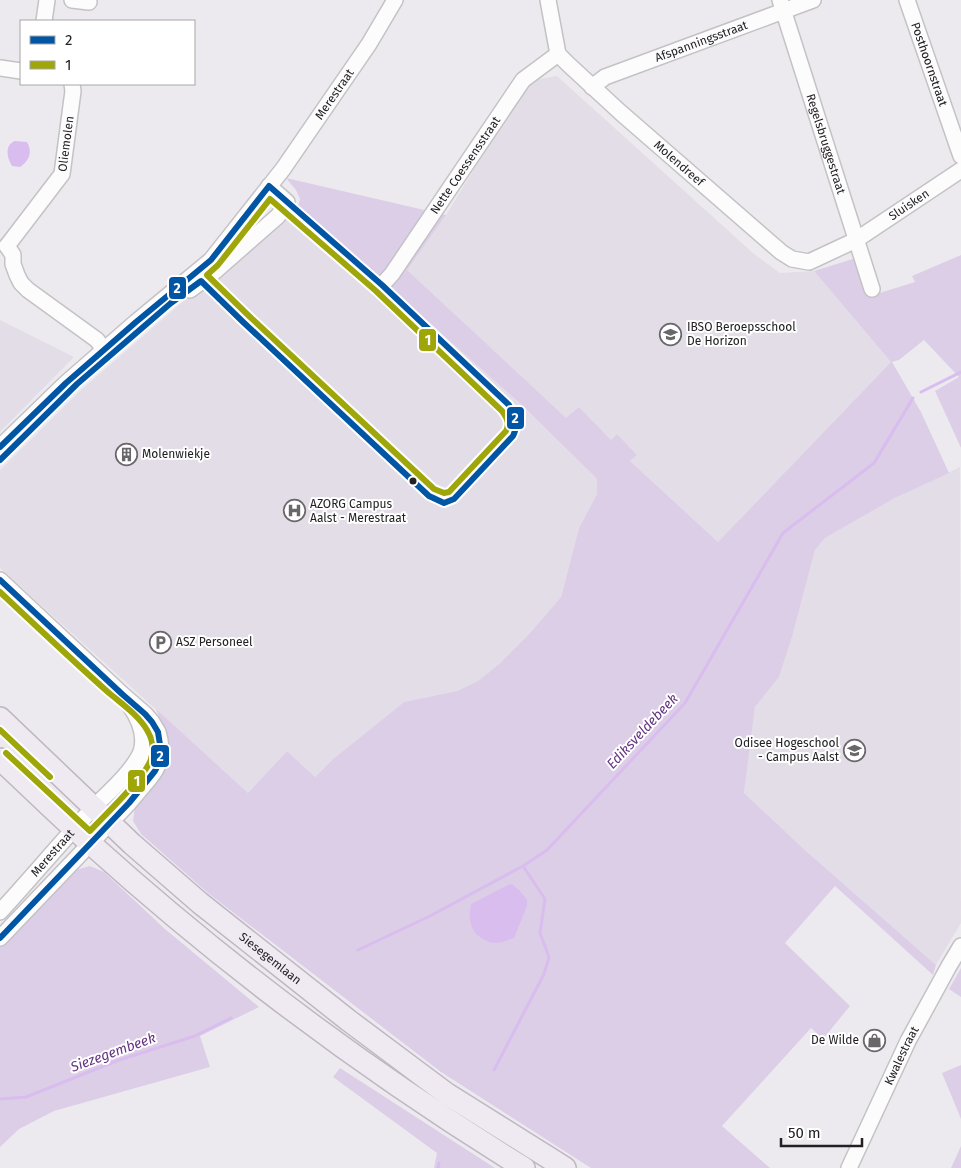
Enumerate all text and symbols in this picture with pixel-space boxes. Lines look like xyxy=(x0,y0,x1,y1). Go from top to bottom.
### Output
street label: Afspanningsstraat xyxy=(653,18,750,65)
legend xyxy=(20,20,195,85)
street label: Posthoornstraat xyxy=(908,20,950,109)
text: 2 xyxy=(65,31,72,49)
text: 1 xyxy=(65,56,72,74)
street label: Merestraat xyxy=(312,66,357,122)
street label: Regelsbruggestraat xyxy=(803,92,849,196)
street label: Nette Coessensstraat xyxy=(427,113,504,217)
street label: Oliemolen xyxy=(55,115,77,173)
street label: Molendreef xyxy=(651,138,708,190)
street label: Sluisken xyxy=(886,186,932,223)
line badge: 2 xyxy=(168,276,187,300)
text: 2 xyxy=(173,280,181,297)
place label: IBSO Beroepsschool De Horizon xyxy=(687,320,796,348)
school or university icon: IBSO Beroepsschool De Horizon xyxy=(659,322,683,346)
line badge: 1 xyxy=(418,328,437,352)
text: 1 xyxy=(425,332,431,349)
line badge: 2 xyxy=(506,406,525,430)
text: 2 xyxy=(511,410,519,427)
building icon: Molenwiekje xyxy=(114,442,138,466)
place label: Molenwiekje xyxy=(142,447,210,461)
unlabelled marker xyxy=(408,476,418,486)
place label: AZORG Campus Aalst - Merestraat xyxy=(310,497,407,525)
hospital icon: AZORG Campus Aalst - Merestraat xyxy=(282,499,306,523)
parking icon: ASZ Personeel xyxy=(148,630,172,654)
place label: ASZ Personeel xyxy=(176,635,253,649)
water label: Ediksveldebeek xyxy=(603,690,682,772)
place label: Odisee Hogeschool - Campus Aalst xyxy=(735,736,840,764)
school or university icon: Odisee Hogeschool - Campus Aalst xyxy=(843,738,867,762)
line badge: 2 xyxy=(150,744,170,768)
text: 2 xyxy=(156,748,164,765)
line badge: 1 xyxy=(127,769,146,793)
text: 1 xyxy=(134,773,140,790)
street label: Merestraat xyxy=(28,826,77,879)
street label: Siesegemlaan xyxy=(236,930,304,987)
street label: Kwalestraat xyxy=(882,1023,922,1087)
shop icon: De Wilde xyxy=(863,1028,887,1052)
water label: Siezegembeek xyxy=(67,1029,158,1076)
place label: De Wilde xyxy=(811,1033,859,1047)
scale bar xyxy=(781,1116,862,1148)
text: 50 m xyxy=(788,1124,821,1142)

